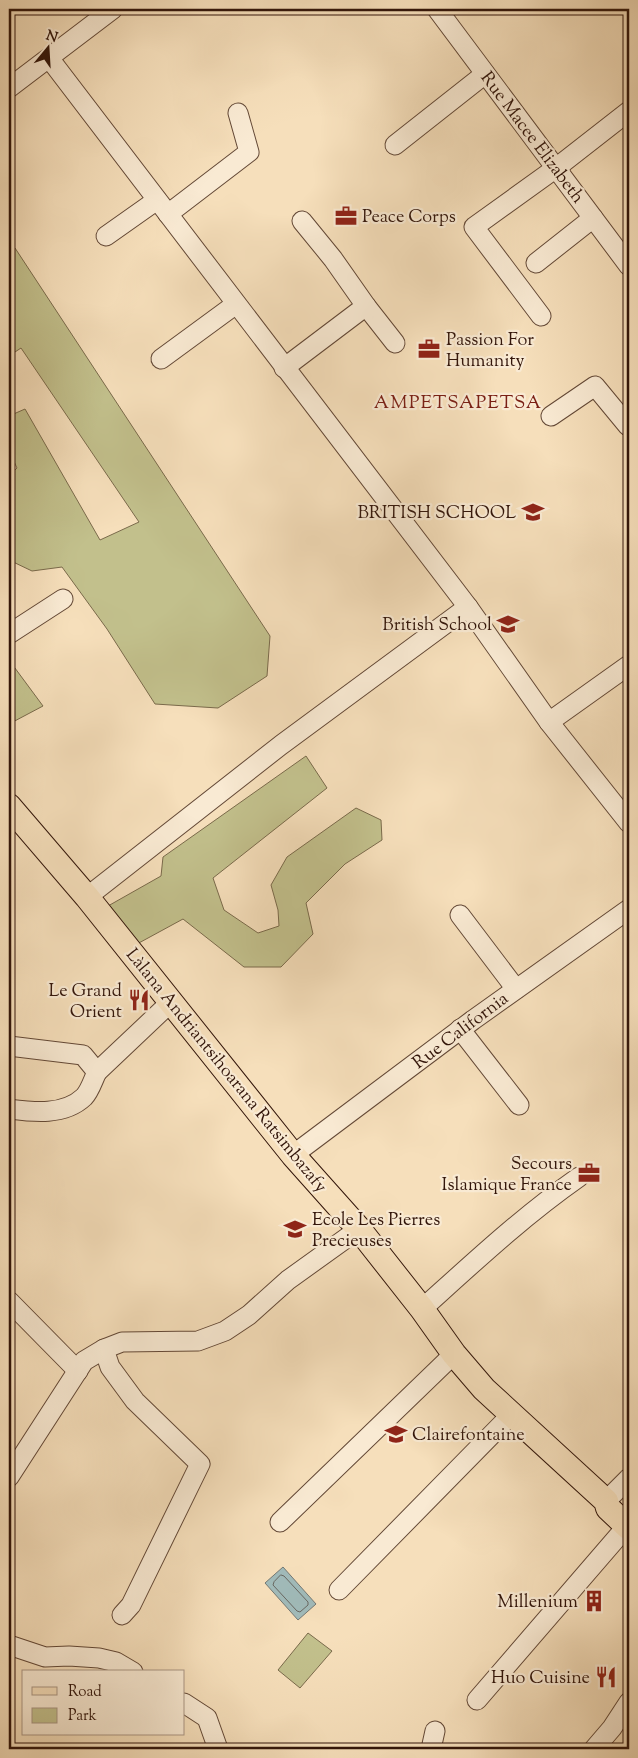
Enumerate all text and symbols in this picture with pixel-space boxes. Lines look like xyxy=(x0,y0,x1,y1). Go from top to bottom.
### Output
north arrow xyxy=(22,22,72,72)
text: N xyxy=(43,26,60,49)
street label: Rue Macee Elizabeth xyxy=(473,67,590,210)
office icon: Peace Corps xyxy=(333,203,359,229)
place label: Peace Corps xyxy=(362,205,456,231)
place label: Passion For Humanity xyxy=(446,328,534,375)
office icon: Passion For Humanity xyxy=(416,336,442,362)
district label: AMPETSAPETSA xyxy=(374,390,542,417)
school or university icon: BRITISH SCHOOL xyxy=(520,499,546,525)
place label: BRITISH SCHOOL xyxy=(357,501,516,527)
school or university icon: British School xyxy=(495,611,521,637)
place label: British School xyxy=(382,613,492,639)
street label: Làlana Andriantsihoarana Ratsimbazafy xyxy=(118,943,332,1199)
place label: Le Grand Orient xyxy=(49,979,122,1026)
restaurant icon: Le Grand Orient xyxy=(126,987,152,1013)
street label: Rue California xyxy=(408,987,515,1076)
place label: Secours Islamique France xyxy=(442,1152,572,1199)
office icon: Secours Islamique France xyxy=(576,1160,602,1186)
place label: Ecole Les Pierres Precieuses xyxy=(312,1208,440,1255)
school or university icon: Ecole Les Pierres Precieuses xyxy=(282,1216,308,1242)
school or university icon: Clairefontaine xyxy=(383,1421,409,1447)
place label: Clairefontaine xyxy=(412,1423,525,1449)
building icon: Millenium xyxy=(581,1588,607,1614)
place label: Millenium xyxy=(497,1590,578,1616)
restaurant icon: Huo Cuisine xyxy=(593,1664,619,1690)
place label: Huo Cuisine xyxy=(491,1666,590,1692)
legend xyxy=(22,1670,185,1736)
text: Road xyxy=(68,1682,102,1703)
text: Park xyxy=(68,1706,97,1727)

